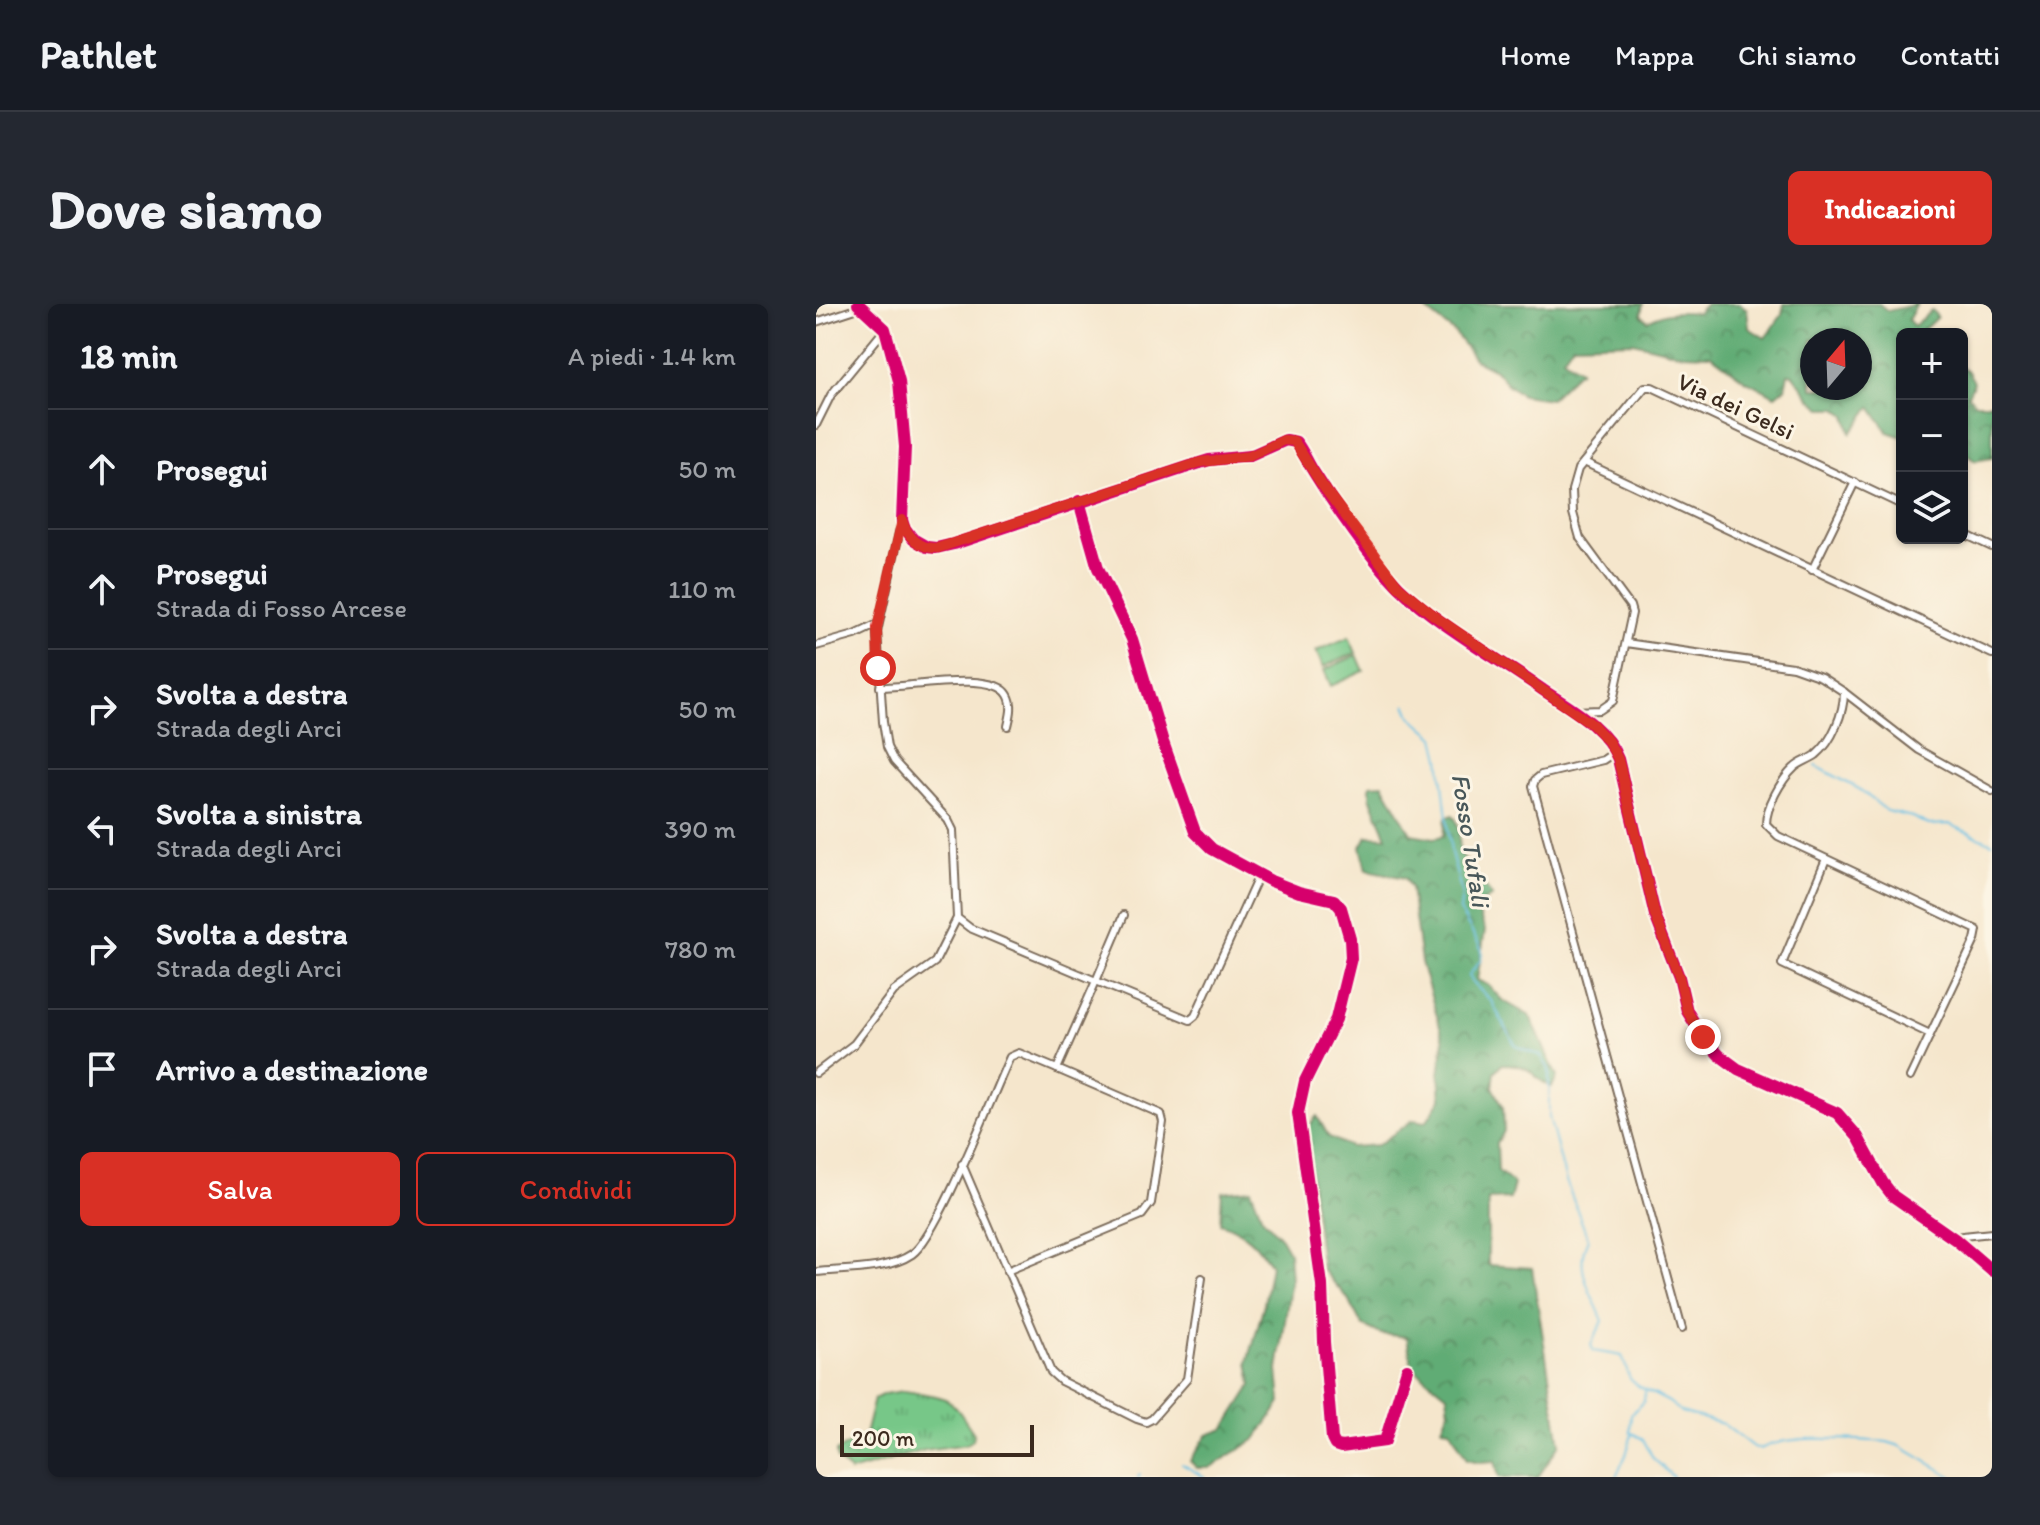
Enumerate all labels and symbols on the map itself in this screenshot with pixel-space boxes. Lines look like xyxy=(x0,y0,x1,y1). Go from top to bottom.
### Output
north arrow xyxy=(1800,328,1872,400)
street label: Via dei Gelsi xyxy=(1673,366,1799,446)
route start xyxy=(860,650,896,686)
water label: Fosso Tufali xyxy=(1445,771,1498,911)
route end xyxy=(1685,1019,1721,1055)
scale bar xyxy=(840,1421,1034,1457)

